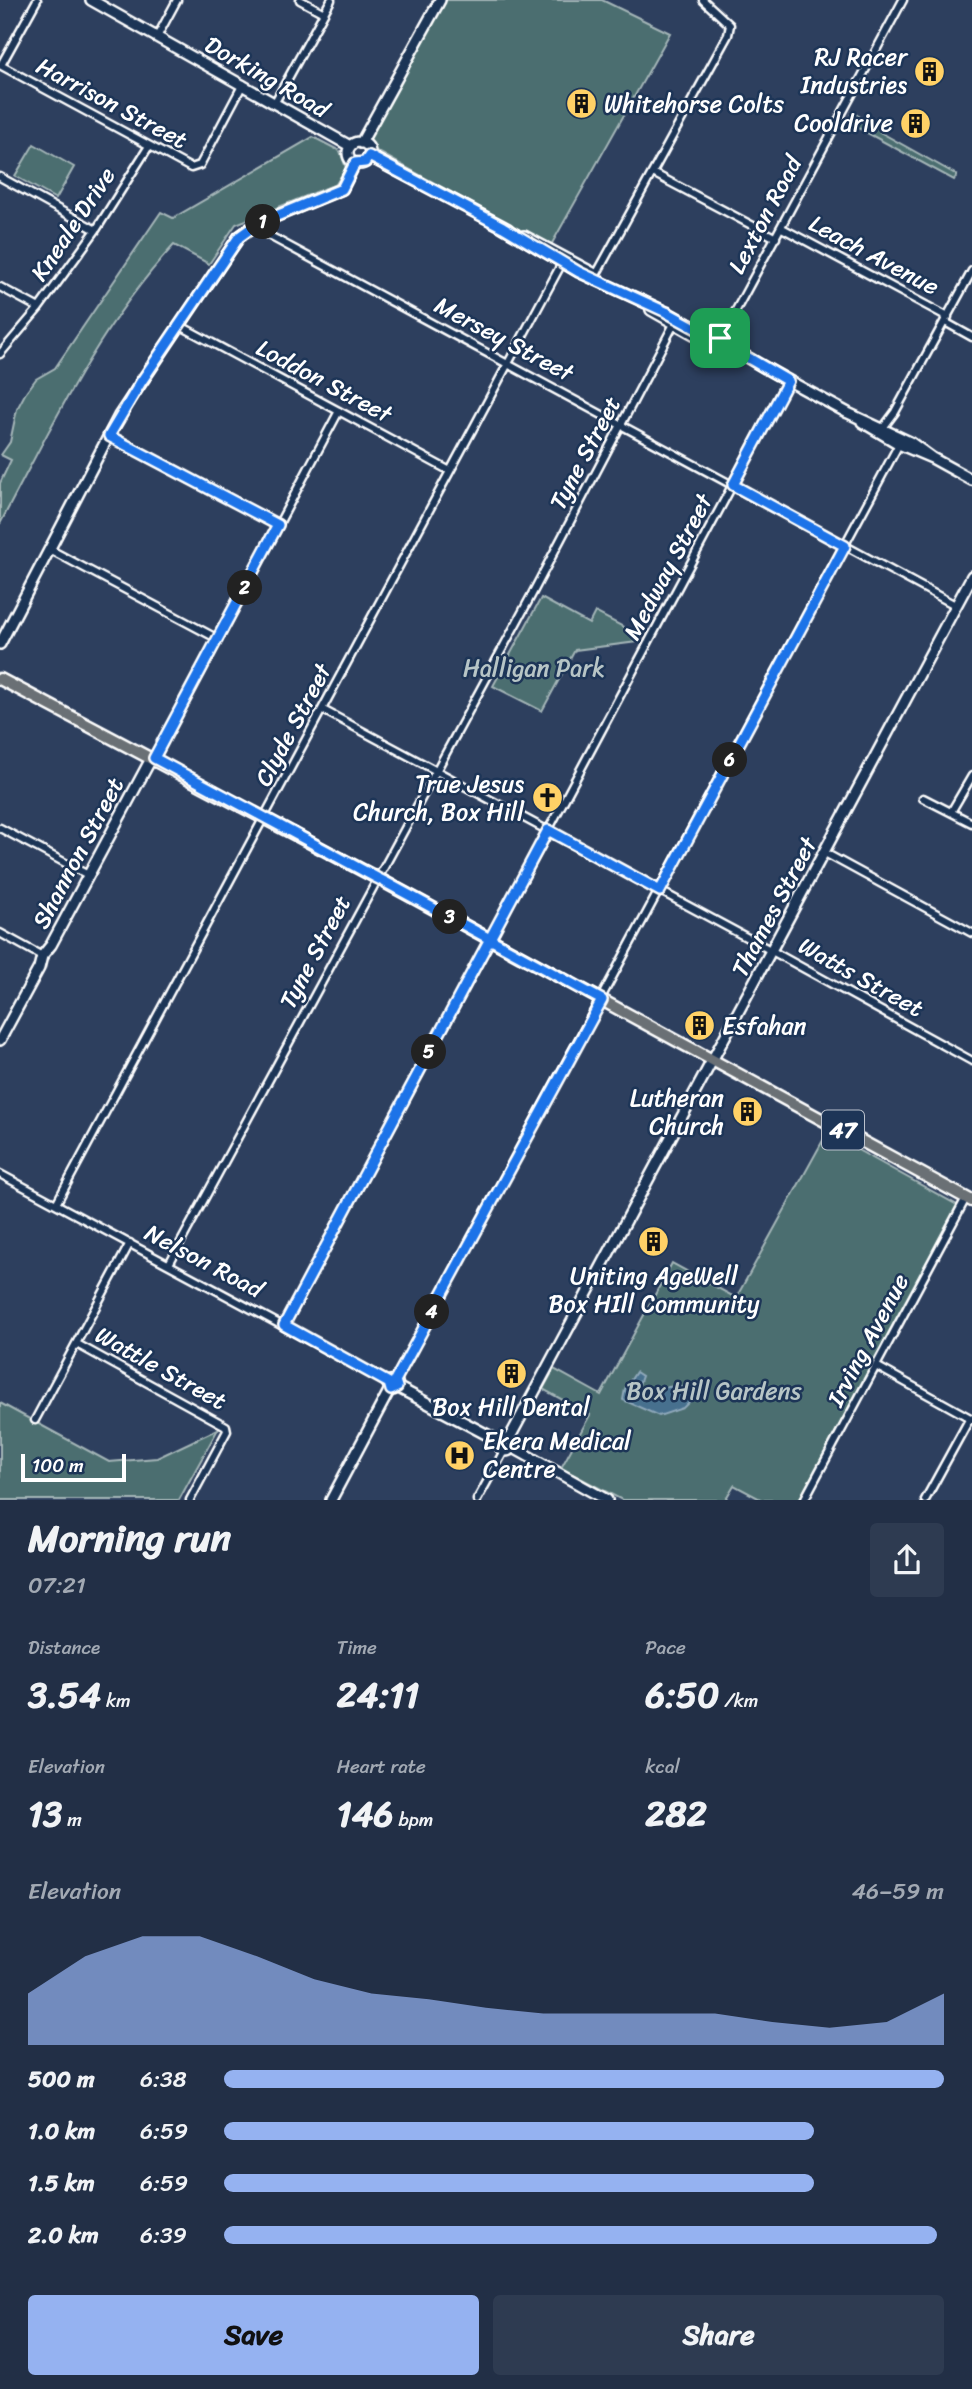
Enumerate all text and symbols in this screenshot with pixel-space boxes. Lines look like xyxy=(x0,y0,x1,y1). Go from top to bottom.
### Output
street label: Dorking Road xyxy=(197,24,339,130)
place label: RJ Racer Industries xyxy=(800,36,909,106)
street label: Harrison Street xyxy=(28,45,196,161)
building icon: RJ Racer Industries xyxy=(913,54,947,88)
place label: Whitehorse Colts xyxy=(604,83,784,125)
building icon: Whitehorse Colts xyxy=(564,87,598,121)
place label: Cooldrive xyxy=(794,102,893,144)
building icon: Cooldrive xyxy=(899,106,933,140)
street label: Lexton Road xyxy=(716,146,815,282)
street label: Kneale Drive xyxy=(19,158,127,290)
street label: Leach Avenue xyxy=(801,203,947,307)
pin: 1 xyxy=(246,204,280,240)
text: 1 xyxy=(258,205,267,238)
street label: Mersey Street xyxy=(427,285,582,394)
pin xyxy=(690,308,750,368)
icon: arrive xyxy=(701,319,739,357)
street label: Loddon Street xyxy=(248,327,401,435)
street label: Tyne Street xyxy=(537,388,633,518)
street label: Medway Street xyxy=(612,485,725,648)
pin: 2 xyxy=(228,570,262,606)
text: 2 xyxy=(239,571,250,604)
park label: Halligan Park xyxy=(463,647,605,689)
street label: Clyde Street xyxy=(243,655,344,794)
pin: 6 xyxy=(712,742,748,778)
text: 6 xyxy=(724,743,735,776)
place label: True Jesus Church, Box Hill xyxy=(353,763,525,833)
street label: Shannon Street xyxy=(20,769,136,937)
church icon: True Jesus Church, Box Hill xyxy=(530,781,564,815)
street label: Thames Street xyxy=(719,828,829,985)
street label: Tyne Street xyxy=(267,887,363,1017)
pin: 3 xyxy=(433,900,468,934)
text: 3 xyxy=(444,900,455,933)
street label: Watts Street xyxy=(790,925,932,1029)
place label: Esfahan xyxy=(722,1005,806,1047)
building icon: Esfahan xyxy=(682,1009,716,1043)
pin: 5 xyxy=(412,1034,446,1070)
text: 5 xyxy=(423,1035,434,1068)
place label: Lutheran Church xyxy=(630,1077,724,1147)
building icon: Lutheran Church xyxy=(730,1095,764,1129)
road number: 47 xyxy=(822,1110,864,1149)
street label: Nelson Road xyxy=(137,1212,273,1311)
building icon: Uniting AgeWell Box HIll Community xyxy=(637,1225,671,1259)
place label: Uniting AgeWell Box HIll Community xyxy=(548,1255,760,1325)
street label: Irving Avenue xyxy=(815,1266,921,1415)
pin: 4 xyxy=(414,1294,450,1330)
text: 4 xyxy=(426,1295,437,1328)
street label: Wattle Street xyxy=(87,1314,235,1422)
building icon: Box Hill Dental xyxy=(494,1356,528,1390)
park label: Box Hill Gardens xyxy=(626,1370,803,1412)
place label: Box Hill Dental xyxy=(432,1386,591,1428)
place label: Ekera Medical Centre xyxy=(483,1420,632,1490)
hospital icon: Ekera Medical Centre xyxy=(443,1438,477,1472)
text: 100 m xyxy=(32,1449,84,1482)
scale bar xyxy=(21,1451,126,1483)
text: Morning run xyxy=(28,1505,231,1572)
button: share xyxy=(870,1523,944,1597)
text: 07:21 xyxy=(28,1565,86,1606)
text: Distance xyxy=(28,1631,100,1664)
text: Time xyxy=(337,1631,377,1664)
text: Pace xyxy=(645,1631,686,1664)
text: 3.54 xyxy=(28,1664,101,1726)
text: 24:11 xyxy=(337,1664,419,1726)
text: 6:50 xyxy=(645,1664,719,1726)
text: km xyxy=(101,1684,131,1717)
text: /km xyxy=(719,1684,758,1717)
text: Elevation xyxy=(28,1750,105,1783)
text: Heart rate xyxy=(337,1750,426,1783)
text: kcal xyxy=(645,1750,680,1783)
text: 13 xyxy=(28,1783,62,1845)
text: 146 xyxy=(337,1783,393,1845)
text: 282 xyxy=(645,1783,707,1845)
text: m xyxy=(62,1803,82,1836)
text: bpm xyxy=(393,1803,433,1836)
text: Elevation xyxy=(28,1871,121,1912)
text: 46–59 m xyxy=(852,1871,944,1912)
text: 500 m xyxy=(28,2059,95,2100)
text: 6:38 xyxy=(140,2059,187,2100)
text: 1.0 km xyxy=(28,2111,95,2152)
text: 6:59 xyxy=(140,2111,188,2152)
text: 1.5 km xyxy=(28,2163,95,2204)
text: 6:59 xyxy=(140,2163,188,2204)
text: 2.0 km xyxy=(28,2215,99,2256)
text: 6:39 xyxy=(140,2215,187,2256)
button: Save xyxy=(28,2295,479,2375)
button: Share xyxy=(493,2295,944,2375)

